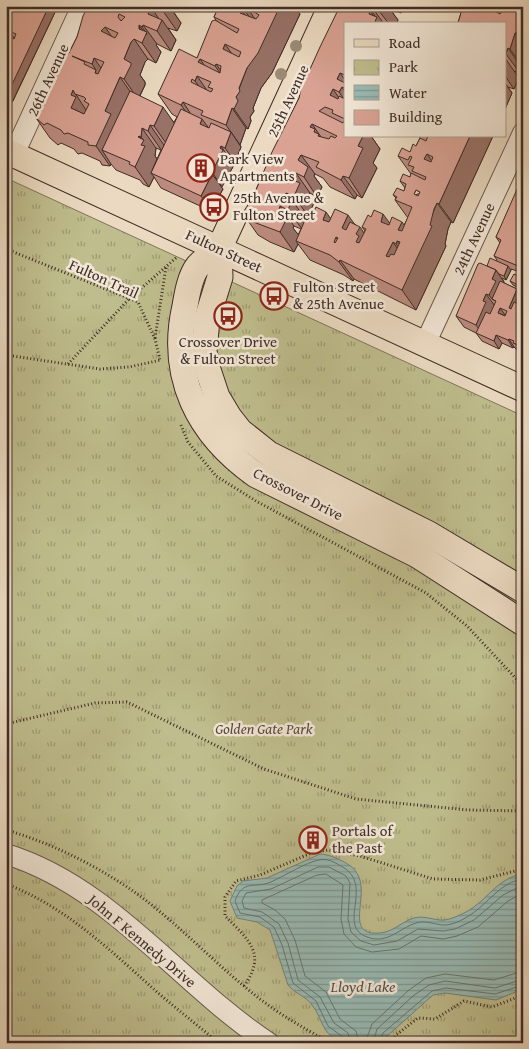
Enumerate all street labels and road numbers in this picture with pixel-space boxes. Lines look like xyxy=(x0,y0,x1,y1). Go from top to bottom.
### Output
street label: 26th Avenue xyxy=(22,40,73,119)
street label: 25th Avenue xyxy=(262,61,313,140)
street label: 24th Avenue xyxy=(448,199,499,278)
street label: Fulton Street xyxy=(182,224,267,278)
street label: Fulton Trail xyxy=(66,254,142,303)
street label: Crossover Drive xyxy=(250,462,347,525)
street label: John F Kennedy Drive xyxy=(82,888,201,992)

